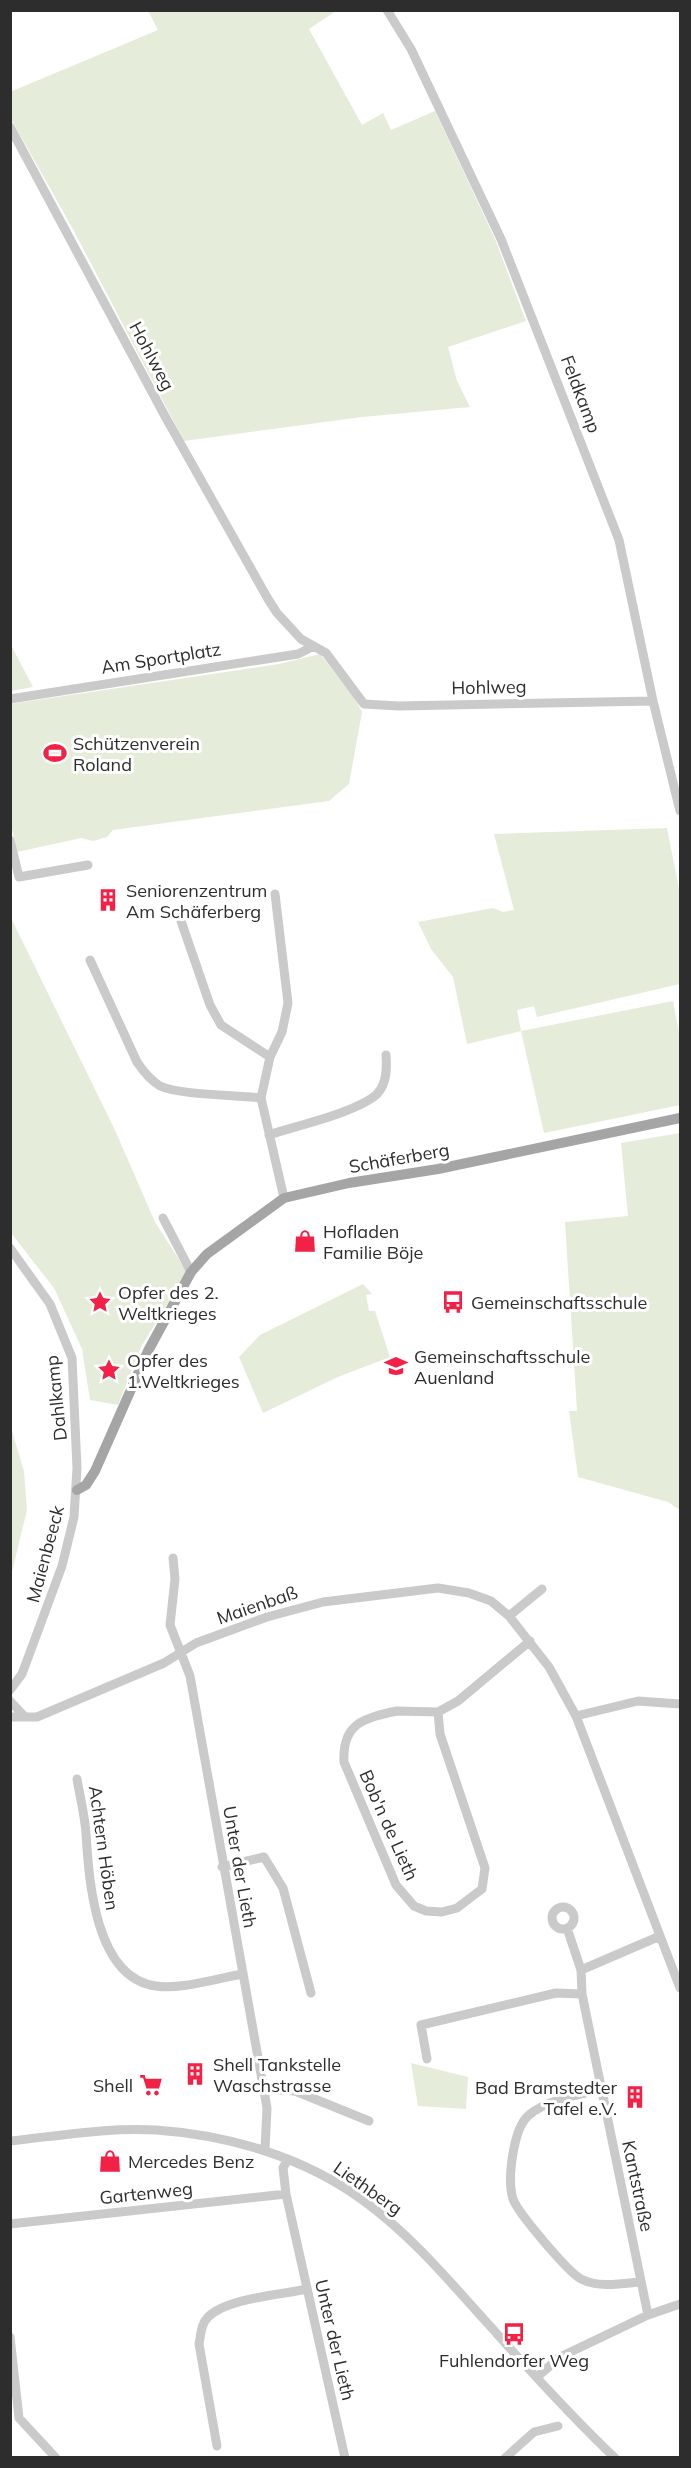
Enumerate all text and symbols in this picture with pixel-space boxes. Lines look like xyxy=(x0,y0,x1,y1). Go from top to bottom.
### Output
street label: Hohlweg xyxy=(124,317,180,395)
street label: Feldkamp xyxy=(556,352,606,436)
street label: Am Sportplatz xyxy=(100,637,222,679)
street label: Hohlweg xyxy=(451,675,527,699)
place label: Schützenverein Roland xyxy=(73,732,200,776)
sports icon: Schützenverein Roland xyxy=(42,740,68,766)
place label: Seniorenzentrum Am Schäferberg xyxy=(126,879,267,923)
building icon: Seniorenzentrum Am Schäferberg xyxy=(95,887,121,913)
street label: Schäferberg xyxy=(347,1138,451,1178)
place label: Hofladen Familie Böje xyxy=(323,1220,423,1264)
shop icon: Hofladen Familie Böje xyxy=(292,1228,318,1254)
place label: Opfer des 2. Weltkrieges xyxy=(118,1281,219,1325)
place icon: Opfer des 2. Weltkrieges xyxy=(87,1289,113,1315)
bus stop icon: Gemeinschaftsschule xyxy=(440,1289,466,1315)
place label: Gemeinschaftsschule xyxy=(471,1291,647,1314)
place label: Gemeinschaftsschule Auenland xyxy=(414,1345,590,1389)
place label: Opfer des 1.Weltkrieges xyxy=(127,1349,240,1393)
school or university icon: Gemeinschaftsschule Auenland xyxy=(383,1353,409,1379)
street label: Dahlkamp xyxy=(40,1354,72,1442)
place icon: Opfer des 1.Weltkrieges xyxy=(96,1357,122,1383)
street label: Maienbeeck xyxy=(21,1502,69,1605)
street label: Maienbaß xyxy=(214,1580,300,1630)
street label: Bob'n de Lieth xyxy=(354,1766,424,1884)
street label: Achtern Höben xyxy=(84,1784,124,1912)
street label: Unter der Lieth xyxy=(218,1804,262,1930)
place label: Shell Tankstelle Waschstrasse xyxy=(213,2053,341,2097)
building icon: Shell Tankstelle Waschstrasse xyxy=(182,2061,208,2087)
supermarket icon: Shell xyxy=(138,2072,164,2098)
place label: Shell xyxy=(93,2074,133,2097)
place label: Bad Bramstedter Tafel e.V. xyxy=(475,2076,617,2120)
building icon: Bad Bramstedter Tafel e.V. xyxy=(622,2084,648,2110)
street label: Kantstraße xyxy=(617,2138,659,2234)
shop icon: Mercedes Benz xyxy=(97,2148,123,2174)
place label: Mercedes Benz xyxy=(128,2150,254,2173)
street label: Liethberg xyxy=(329,2156,407,2220)
street label: Gartenweg xyxy=(98,2177,194,2209)
street label: Unter der Lieth xyxy=(310,2277,360,2403)
bus stop icon: Fuhlendorfer Weg xyxy=(501,2321,527,2347)
place label: Fuhlendorfer Weg xyxy=(439,2349,589,2372)

